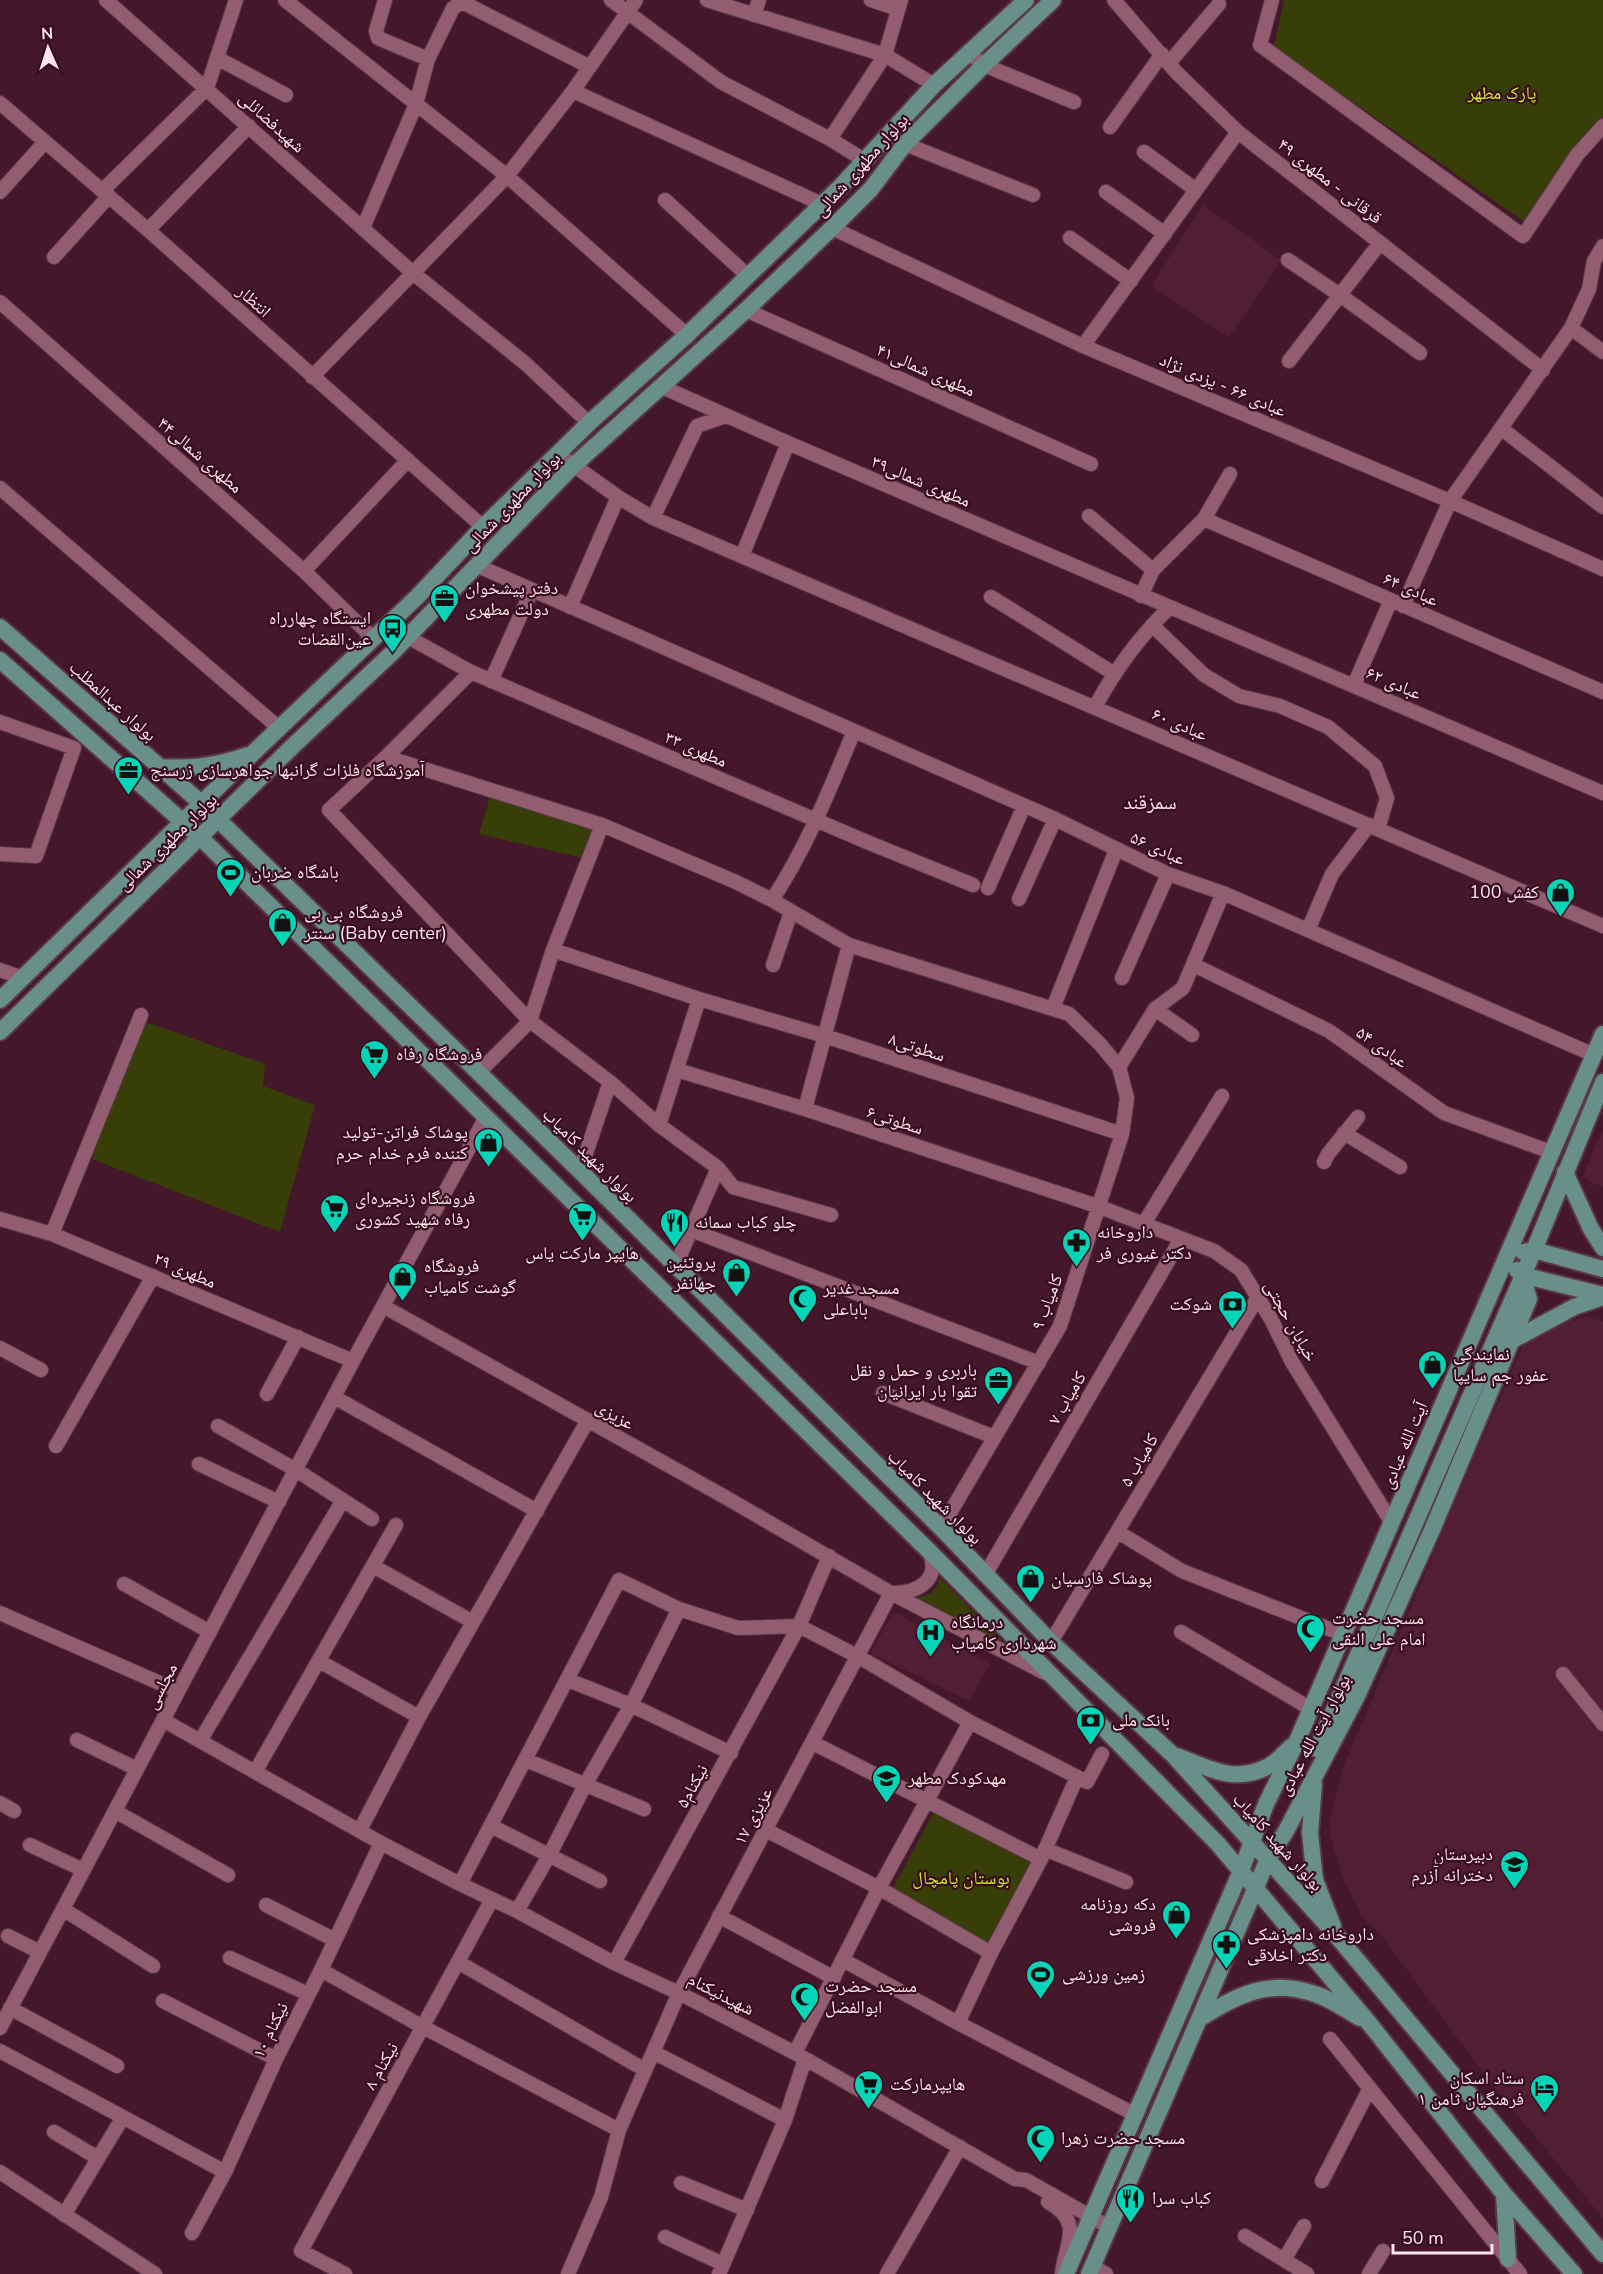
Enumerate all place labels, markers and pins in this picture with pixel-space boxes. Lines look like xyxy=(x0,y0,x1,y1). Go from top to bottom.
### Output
place label: دفتر پیشخوان دولت مطهری xyxy=(465,576,558,621)
office icon: دفتر پیشخوان دولت مطهری xyxy=(428,582,460,624)
place label: ایستگاه چهارراه عین‌القضات xyxy=(269,606,371,651)
bus stop icon: ایستگاه چهارراه عین‌القضات xyxy=(376,612,408,654)
office icon: آموزشگاه فلزات گرانبها جواهرسازی زرسنج xyxy=(113,754,145,796)
place label: آموزشگاه فلزات گرانبها جواهرسازی زرسنج xyxy=(150,758,425,782)
sports icon: باشگاه ضربان xyxy=(214,856,246,898)
place label: باشگاه ضربان xyxy=(251,860,339,884)
shop icon: کفش 100 xyxy=(1544,876,1576,918)
place label: کفش 100 xyxy=(1469,880,1540,904)
place label: فروشگاه بی بی سنتر (Baby center) xyxy=(303,900,447,945)
shop icon: فروشگاه بی بی سنتر (Baby center) xyxy=(267,906,299,948)
supermarket icon: فروشگاه رفاه xyxy=(359,1038,391,1080)
place label: فروشگاه رفاه xyxy=(396,1042,482,1066)
place label: پوشاک فراتن-تولید کننده فرم خدام حرم xyxy=(336,1120,469,1165)
shop icon: پوشاک فراتن-تولید کننده فرم خدام حرم xyxy=(473,1126,505,1168)
place label: فروشگاه زنجیره‌ای رفاه شهید کشوری xyxy=(355,1186,475,1231)
supermarket icon: فروشگاه زنجیره‌ای رفاه شهید کشوری xyxy=(318,1192,350,1234)
supermarket icon: هایپر مارکت یاس xyxy=(566,1200,598,1242)
restaurant icon: چلو کباب سمانه xyxy=(658,1206,690,1248)
place label: چلو کباب سمانه xyxy=(695,1210,797,1234)
place label: داروخانه دکتر غیوری فر xyxy=(1096,1220,1192,1265)
pharmacy icon: داروخانه دکتر غیوری فر xyxy=(1060,1226,1092,1268)
place label: هایپر مارکت یاس xyxy=(525,1241,639,1265)
place label: پروتئین جهانفر xyxy=(666,1250,716,1295)
place label: فروشگاه گوشت کامیاب xyxy=(424,1254,517,1299)
shop icon: پروتئین جهانفر xyxy=(721,1256,753,1298)
shop icon: فروشگاه گوشت کامیاب xyxy=(387,1260,419,1302)
place label: مسجد غدیر باباعلی xyxy=(822,1276,899,1321)
mosque icon: مسجد غدیر باباعلی xyxy=(786,1282,818,1324)
bank icon: شوكت xyxy=(1217,1288,1249,1330)
place label: شوكت xyxy=(1170,1292,1212,1316)
place label: نمایندگی عفور جم سایپا xyxy=(1453,1342,1548,1387)
shop icon: نمایندگی عفور جم سایپا xyxy=(1416,1348,1448,1390)
place label: باربری و حمل و نقل تقوا بار ایرانیان xyxy=(850,1358,977,1403)
office icon: باربری و حمل و نقل تقوا بار ایرانیان xyxy=(982,1364,1014,1406)
shop icon: پوشاک فارسیان xyxy=(1014,1562,1046,1604)
place label: پوشاک فارسیان xyxy=(1051,1566,1152,1590)
place label: مسجد حضرت امام علی النقی xyxy=(1332,1606,1426,1651)
place label: درمانگاه شهرداری کامیاب xyxy=(951,1610,1057,1655)
mosque icon: مسجد حضرت امام علی النقی xyxy=(1295,1612,1327,1654)
hospital icon: درمانگاه شهرداری کامیاب xyxy=(914,1616,946,1658)
bank icon: بانک ملی xyxy=(1075,1704,1107,1746)
place label: بانک ملی xyxy=(1112,1708,1170,1732)
school or university icon: مهدکودک مطهر xyxy=(871,1762,903,1804)
place label: مهدکودک مطهر xyxy=(907,1766,1006,1790)
place label: دبیرستان دخترانه آزرم xyxy=(1411,1842,1493,1887)
school or university icon: دبیرستان دخترانه آزرم xyxy=(1498,1848,1530,1890)
place label: دکه روزنامه فروشی xyxy=(1080,1892,1156,1937)
shop icon: دکه روزنامه فروشی xyxy=(1161,1898,1193,1940)
place label: داروخانه دامپزشکی دکتر اخلاقی xyxy=(1247,1922,1374,1967)
pharmacy icon: داروخانه دامپزشکی دکتر اخلاقی xyxy=(1210,1928,1242,1970)
sports icon: زمین ورزشی xyxy=(1025,1958,1057,2000)
place label: زمین ورزشی xyxy=(1062,1962,1145,1986)
place label: مسجد حضرت ابوالفضل xyxy=(825,1974,917,2019)
mosque icon: مسجد حضرت ابوالفضل xyxy=(788,1980,820,2022)
place label: ستاد اسکان فرهنگیان ثامن ۱ xyxy=(1418,2066,1524,2111)
supermarket icon: هایپرمارکت xyxy=(853,2068,885,2110)
place label: هایپرمارکت xyxy=(890,2072,966,2096)
hotel icon: ستاد اسکان فرهنگیان ثامن ۱ xyxy=(1529,2072,1561,2114)
mosque icon: مسجد حضرت زهرا xyxy=(1024,2122,1056,2164)
place label: مسجد حضرت زهرا xyxy=(1061,2126,1185,2150)
restaurant icon: کباب سرا xyxy=(1115,2182,1147,2224)
place label: کباب سرا xyxy=(1152,2186,1212,2210)

